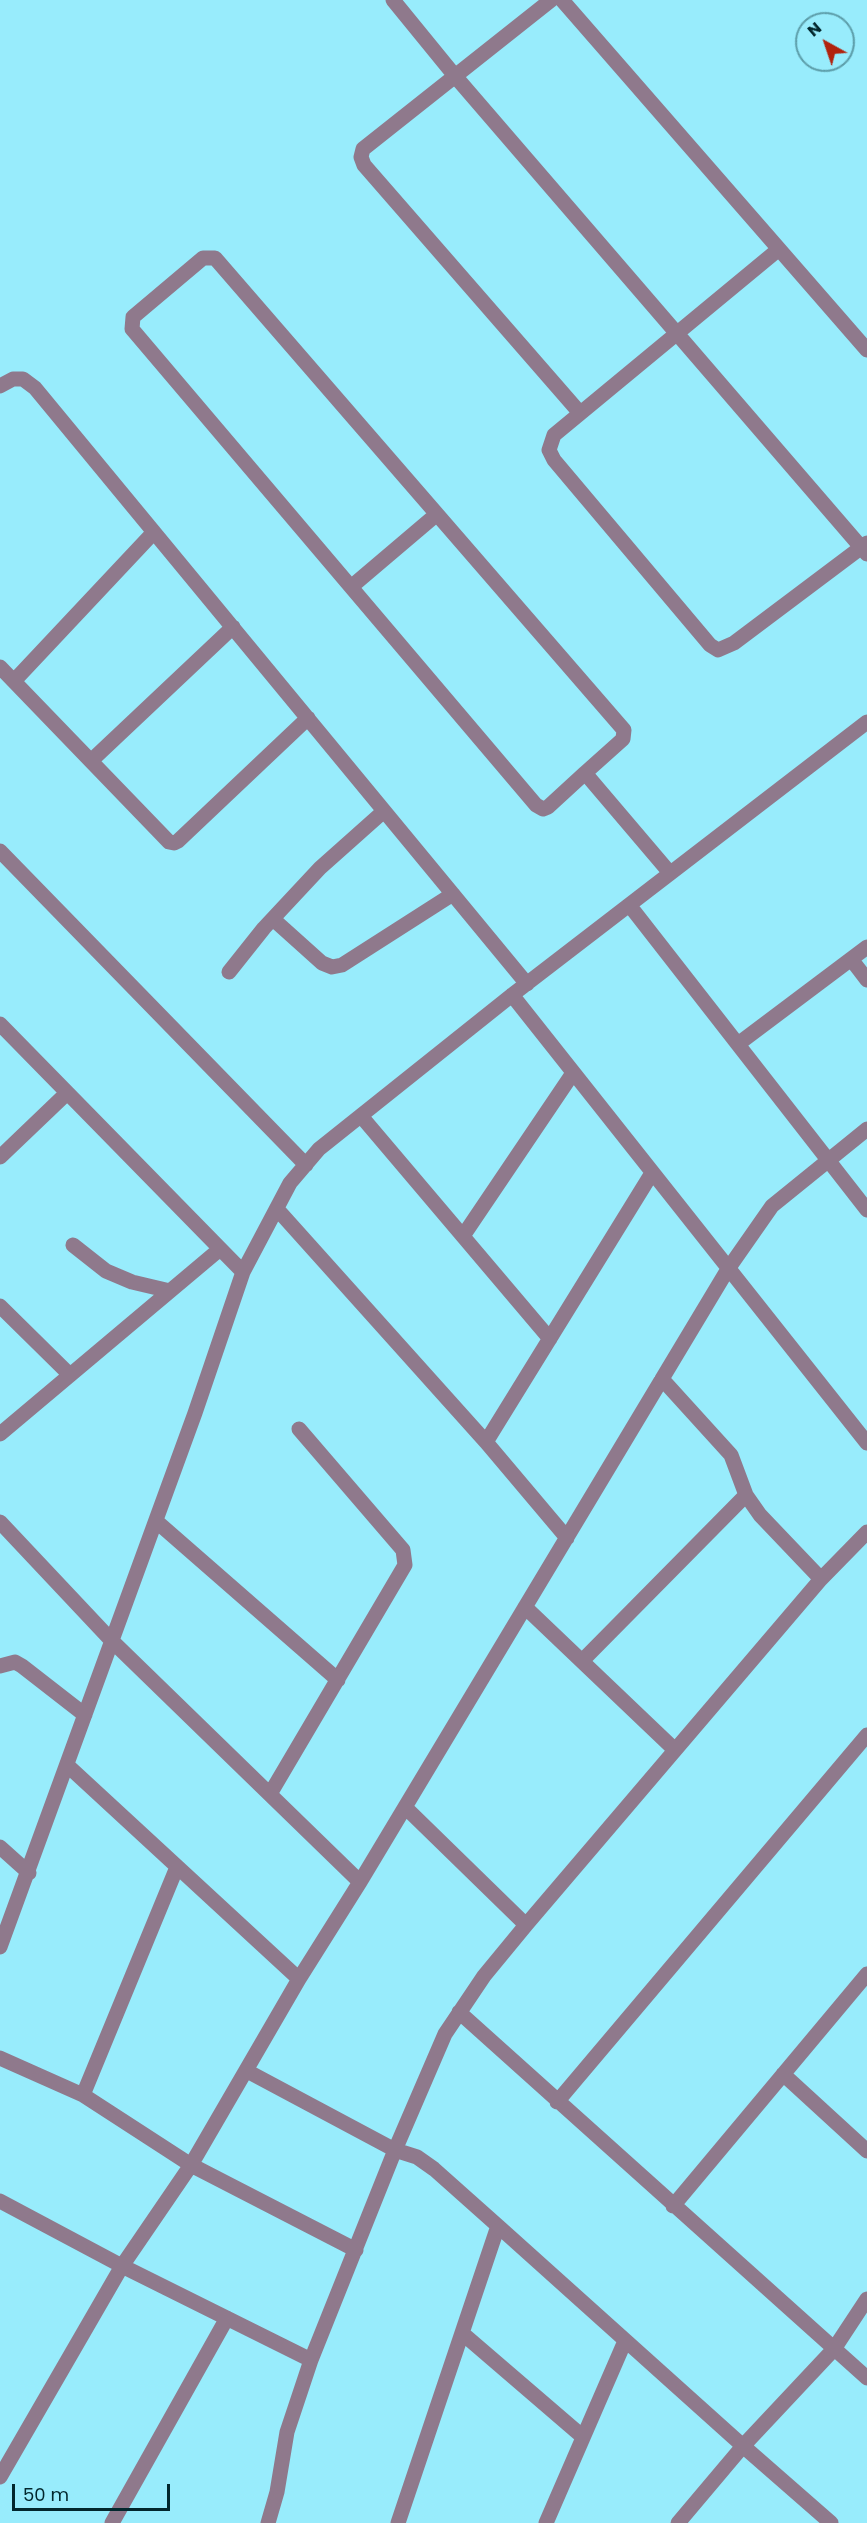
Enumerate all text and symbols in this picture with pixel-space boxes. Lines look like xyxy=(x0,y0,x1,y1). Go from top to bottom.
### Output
north arrow xyxy=(795,12,855,72)
text: N xyxy=(802,17,826,42)
scale bar xyxy=(15,2472,172,2510)
text: 50 m xyxy=(23,2482,69,2507)

